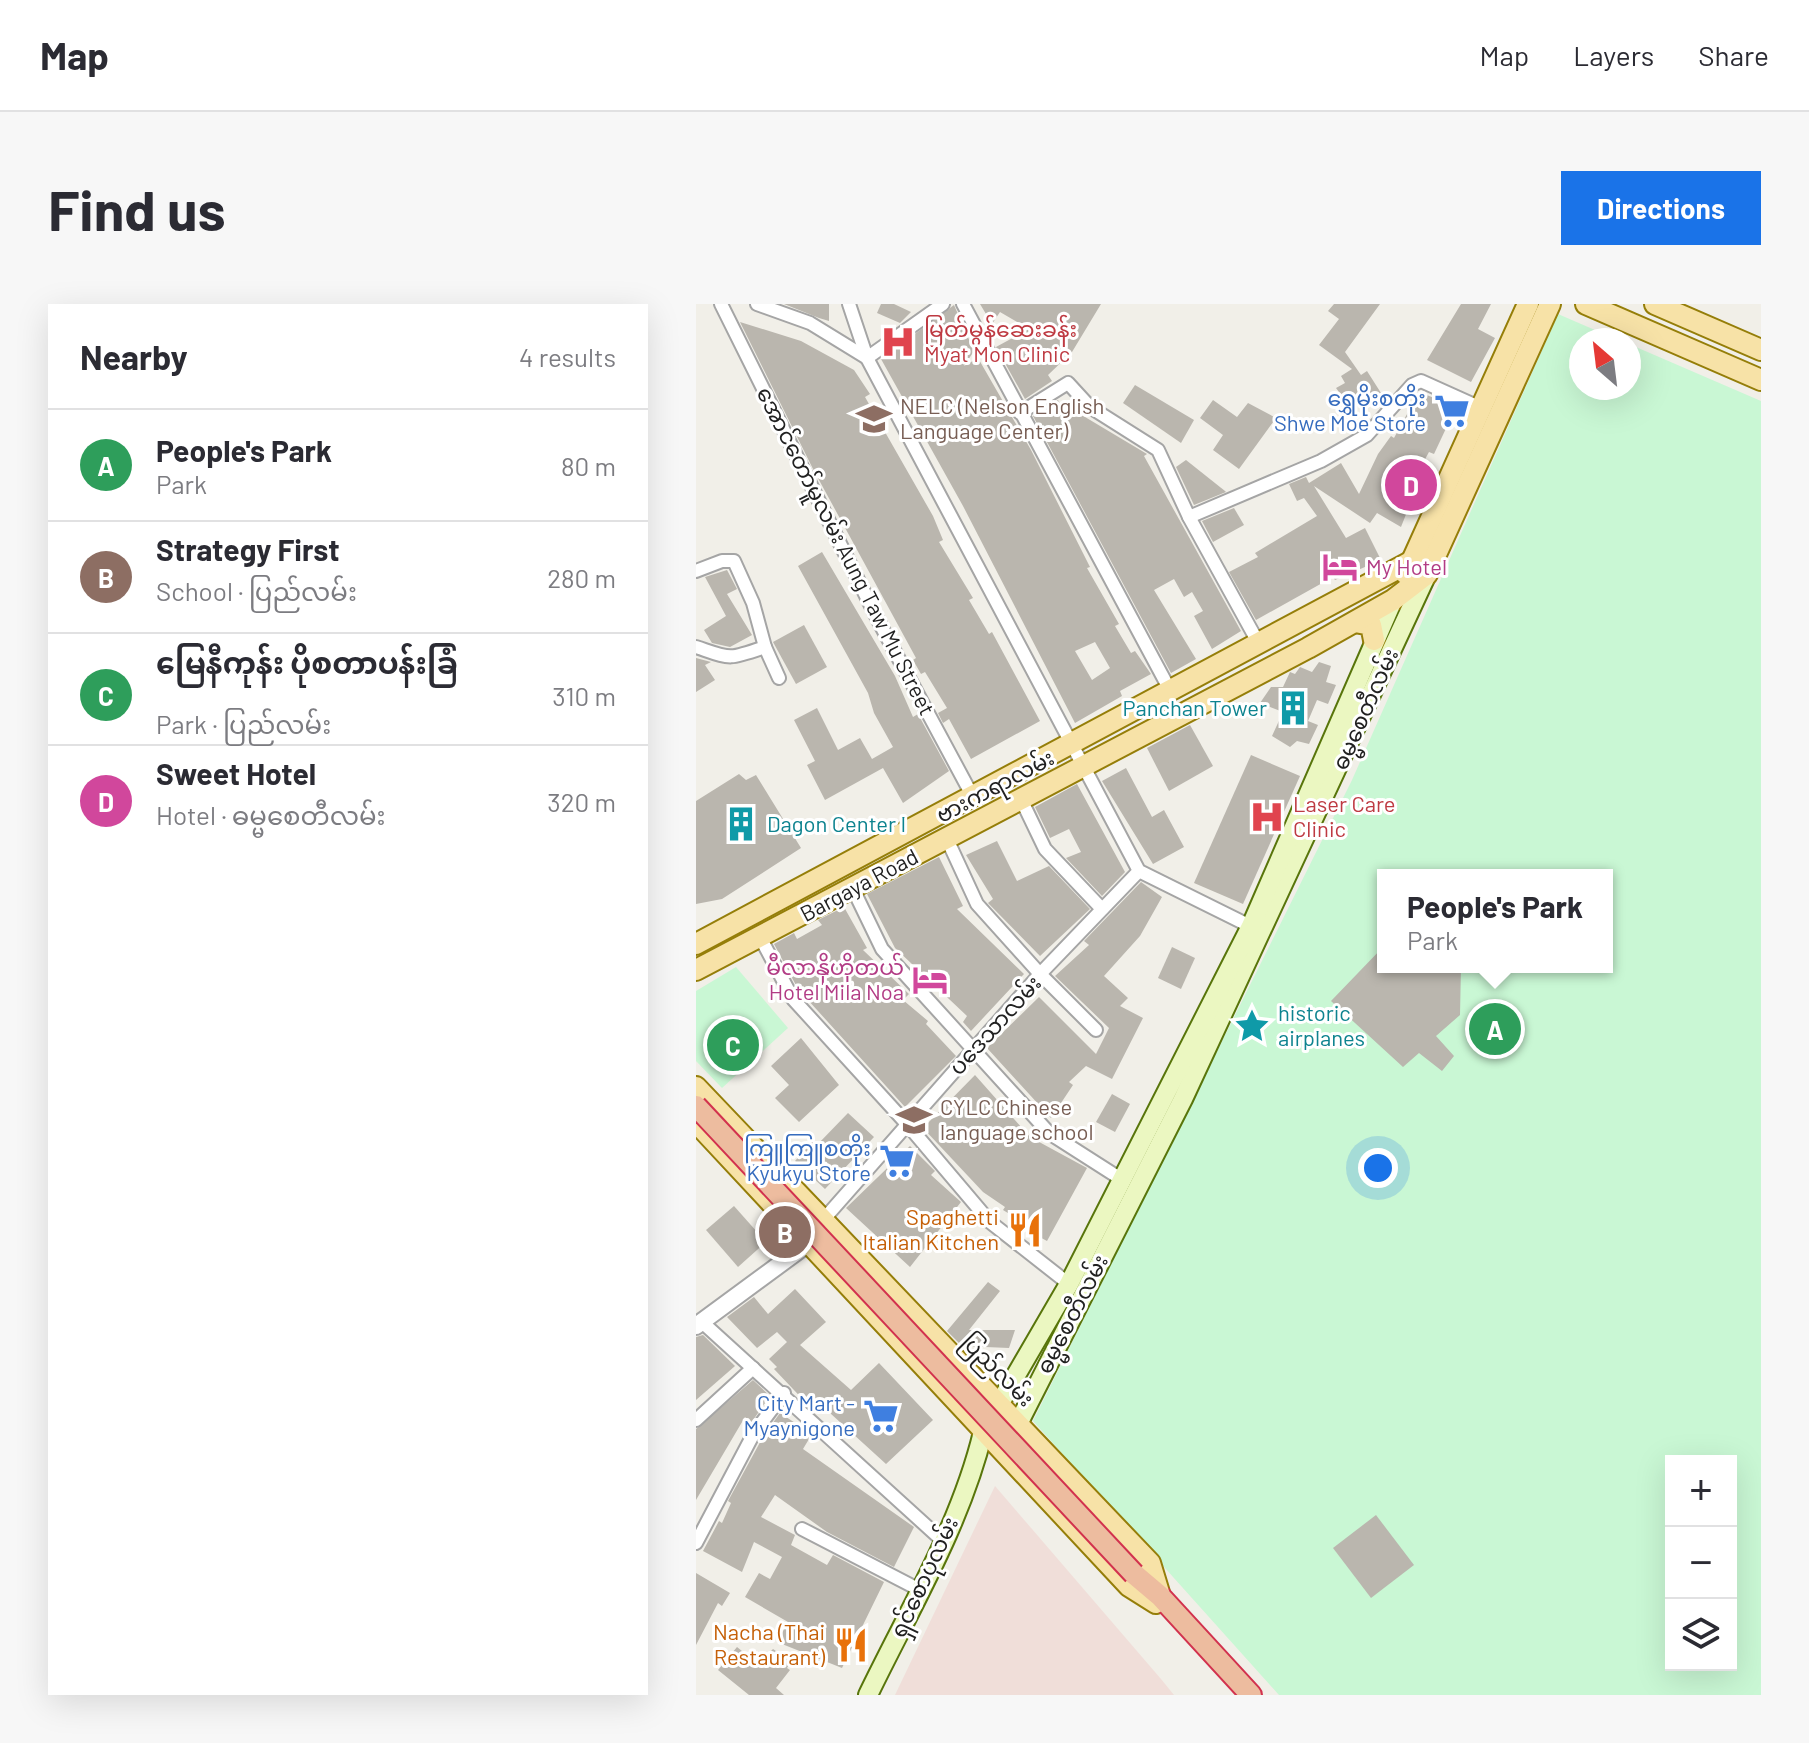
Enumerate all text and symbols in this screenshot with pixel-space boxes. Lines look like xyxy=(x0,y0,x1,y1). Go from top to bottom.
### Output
text: Map xyxy=(40,32,109,78)
text: Map xyxy=(1479,38,1529,72)
text: Layers xyxy=(1573,38,1654,72)
text: Share xyxy=(1698,38,1769,72)
button: Directions xyxy=(1561,171,1761,245)
text: Find us xyxy=(48,175,226,242)
place label: မြတ်မွန်ဆေးခန်း Myat Mon Clinic xyxy=(924,314,1077,366)
hospital icon: မြတ်မွန်ဆေးခန်း Myat Mon Clinic xyxy=(879,323,917,361)
north arrow xyxy=(1569,328,1641,400)
text: Nearby xyxy=(80,336,188,377)
text: 4 results xyxy=(519,341,616,372)
street label: အောင်တော်မူလမ်း Aung Taw Mu Street xyxy=(747,382,942,722)
place label: ရွှေမိုးစတိုး Shwe Moe Store xyxy=(1274,383,1426,435)
place label: NELC (Nelson English Language Center) xyxy=(900,392,1104,443)
supermarket icon: ရွှေမိုးစတိုး Shwe Moe Store xyxy=(1433,392,1471,430)
school or university icon: NELC (Nelson English Language Center) xyxy=(855,400,893,438)
text: People's Park xyxy=(156,432,332,468)
text: A xyxy=(97,450,115,481)
text: 80 m xyxy=(561,450,616,481)
pin: D xyxy=(1385,455,1437,515)
text: Park xyxy=(156,468,207,499)
text: Strategy First xyxy=(156,531,340,567)
hotel icon: My Hotel xyxy=(1321,548,1359,586)
place label: My Hotel xyxy=(1366,553,1447,579)
text: B xyxy=(98,562,114,593)
text: 280 m xyxy=(547,562,616,593)
text: School · ပြည်လမ်း xyxy=(156,575,357,606)
street label: ဓမ္မစေတီလမ်း xyxy=(1325,643,1408,776)
text: မြေနီကုန်း ပိုစတာပန်းခြံ xyxy=(156,644,458,680)
text: C xyxy=(98,680,114,711)
text: 310 m xyxy=(552,680,616,711)
building icon: Panchan Tower xyxy=(1274,689,1312,727)
place label: Panchan Tower xyxy=(1123,694,1267,720)
text: Park · ပြည်လမ်း xyxy=(156,708,331,739)
street label: ဗားကရာလမ်း xyxy=(931,742,1061,832)
text: Sweet Hotel xyxy=(156,755,316,791)
text: D xyxy=(98,786,114,817)
text: 320 m xyxy=(547,786,616,817)
place label: Laser Care Clinic xyxy=(1293,790,1396,841)
hospital icon: Laser Care Clinic xyxy=(1248,798,1286,836)
text: Hotel · ဓမ္မစေတီလမ်း xyxy=(156,799,386,830)
building icon: Dagon Center I xyxy=(722,805,760,843)
place label: Dagon Center I xyxy=(767,810,906,836)
street label: Bargaya Road xyxy=(795,842,922,926)
popup xyxy=(1377,869,1613,973)
text: People's Park xyxy=(1407,888,1583,924)
text: Park xyxy=(1407,924,1458,955)
place label: မီလာနိုဟိုတယ် Hotel Mila Noa xyxy=(766,952,904,1004)
hotel icon: မီလာနိုဟိုတယ် Hotel Mila Noa xyxy=(911,961,949,999)
street label: ပဒေသာလမ်း xyxy=(942,969,1046,1079)
place label: historic airplanes xyxy=(1278,999,1365,1050)
pin: A xyxy=(1469,999,1521,1059)
place icon: historic airplanes xyxy=(1233,1007,1271,1045)
pin: C xyxy=(707,1015,759,1075)
place label: CYLC Chinese language school xyxy=(940,1093,1094,1144)
school or university icon: CYLC Chinese language school xyxy=(895,1101,933,1139)
place label: ကြူကြူစတိုး Kyukyu Store xyxy=(744,1133,871,1185)
supermarket icon: ကြူကြူစတိုး Kyukyu Store xyxy=(878,1142,916,1180)
your location xyxy=(1358,1148,1398,1188)
pin: B xyxy=(759,1202,811,1262)
place label: Spaghetti Italian Kitchen xyxy=(862,1203,999,1254)
restaurant icon: Spaghetti Italian Kitchen xyxy=(1006,1211,1044,1249)
street label: ဓမ္မစေတီလမ်း xyxy=(1029,1249,1118,1380)
street label: ပြည်လမ်း xyxy=(953,1327,1041,1415)
place label: City Mart - Myaynigone xyxy=(743,1389,855,1440)
supermarket icon: City Mart - Myaynigone xyxy=(862,1397,900,1435)
map controls xyxy=(1665,1455,1737,1671)
button: + xyxy=(1665,1455,1737,1527)
street label: ရှင်စောပုလမ်း xyxy=(883,1512,968,1643)
button: − xyxy=(1665,1527,1737,1599)
button: layers xyxy=(1665,1599,1737,1671)
place label: Nacha (Thai Restaurant) xyxy=(713,1618,825,1669)
restaurant icon: Nacha (Thai Restaurant) xyxy=(832,1626,870,1664)

